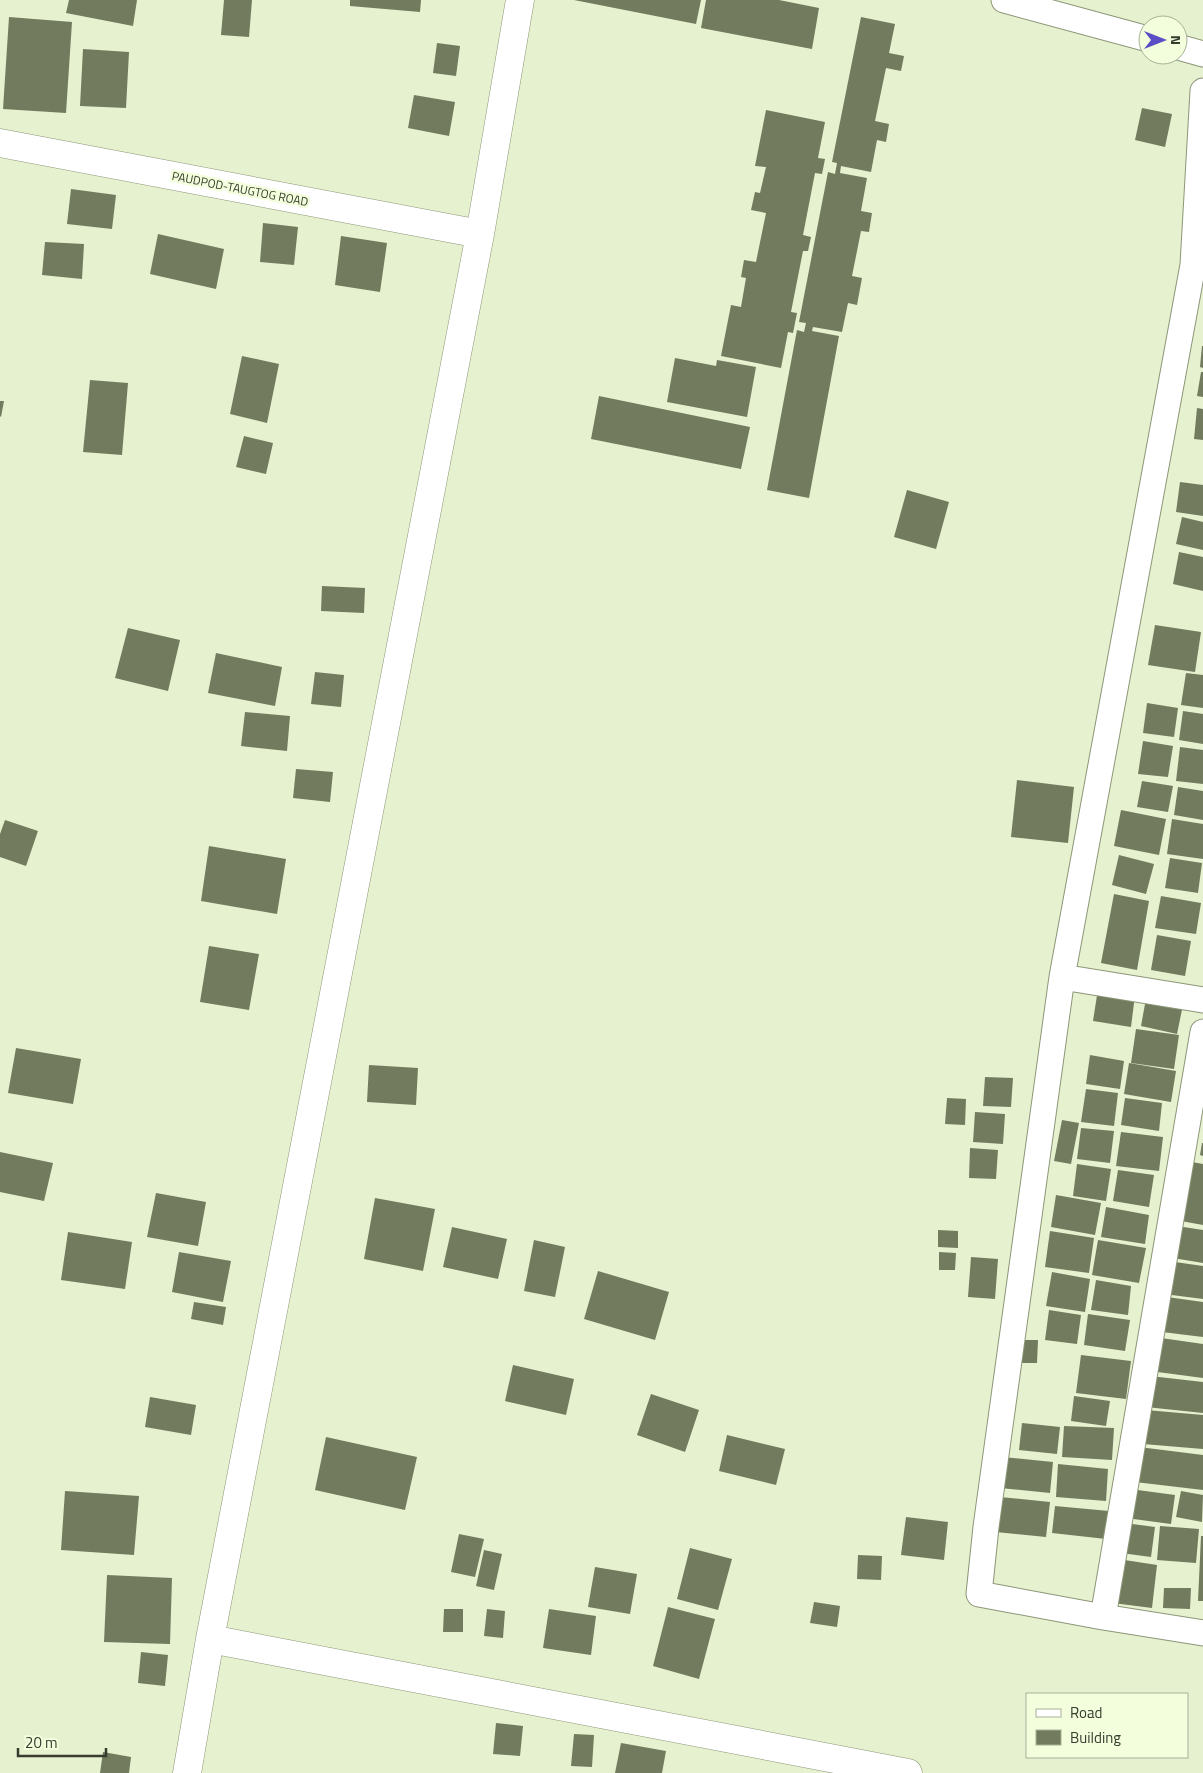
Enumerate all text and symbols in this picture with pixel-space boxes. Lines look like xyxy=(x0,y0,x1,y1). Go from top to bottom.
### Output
north arrow xyxy=(1138,15,1188,65)
text: N xyxy=(1166,35,1187,45)
street label: PAUDPOD-TAUGTOG ROAD xyxy=(170,166,310,211)
legend xyxy=(1026,1693,1188,1758)
text: Road xyxy=(1070,1701,1102,1724)
scale bar xyxy=(18,1726,105,1758)
text: Building xyxy=(1070,1726,1121,1749)
text: 20 m xyxy=(25,1731,58,1754)

